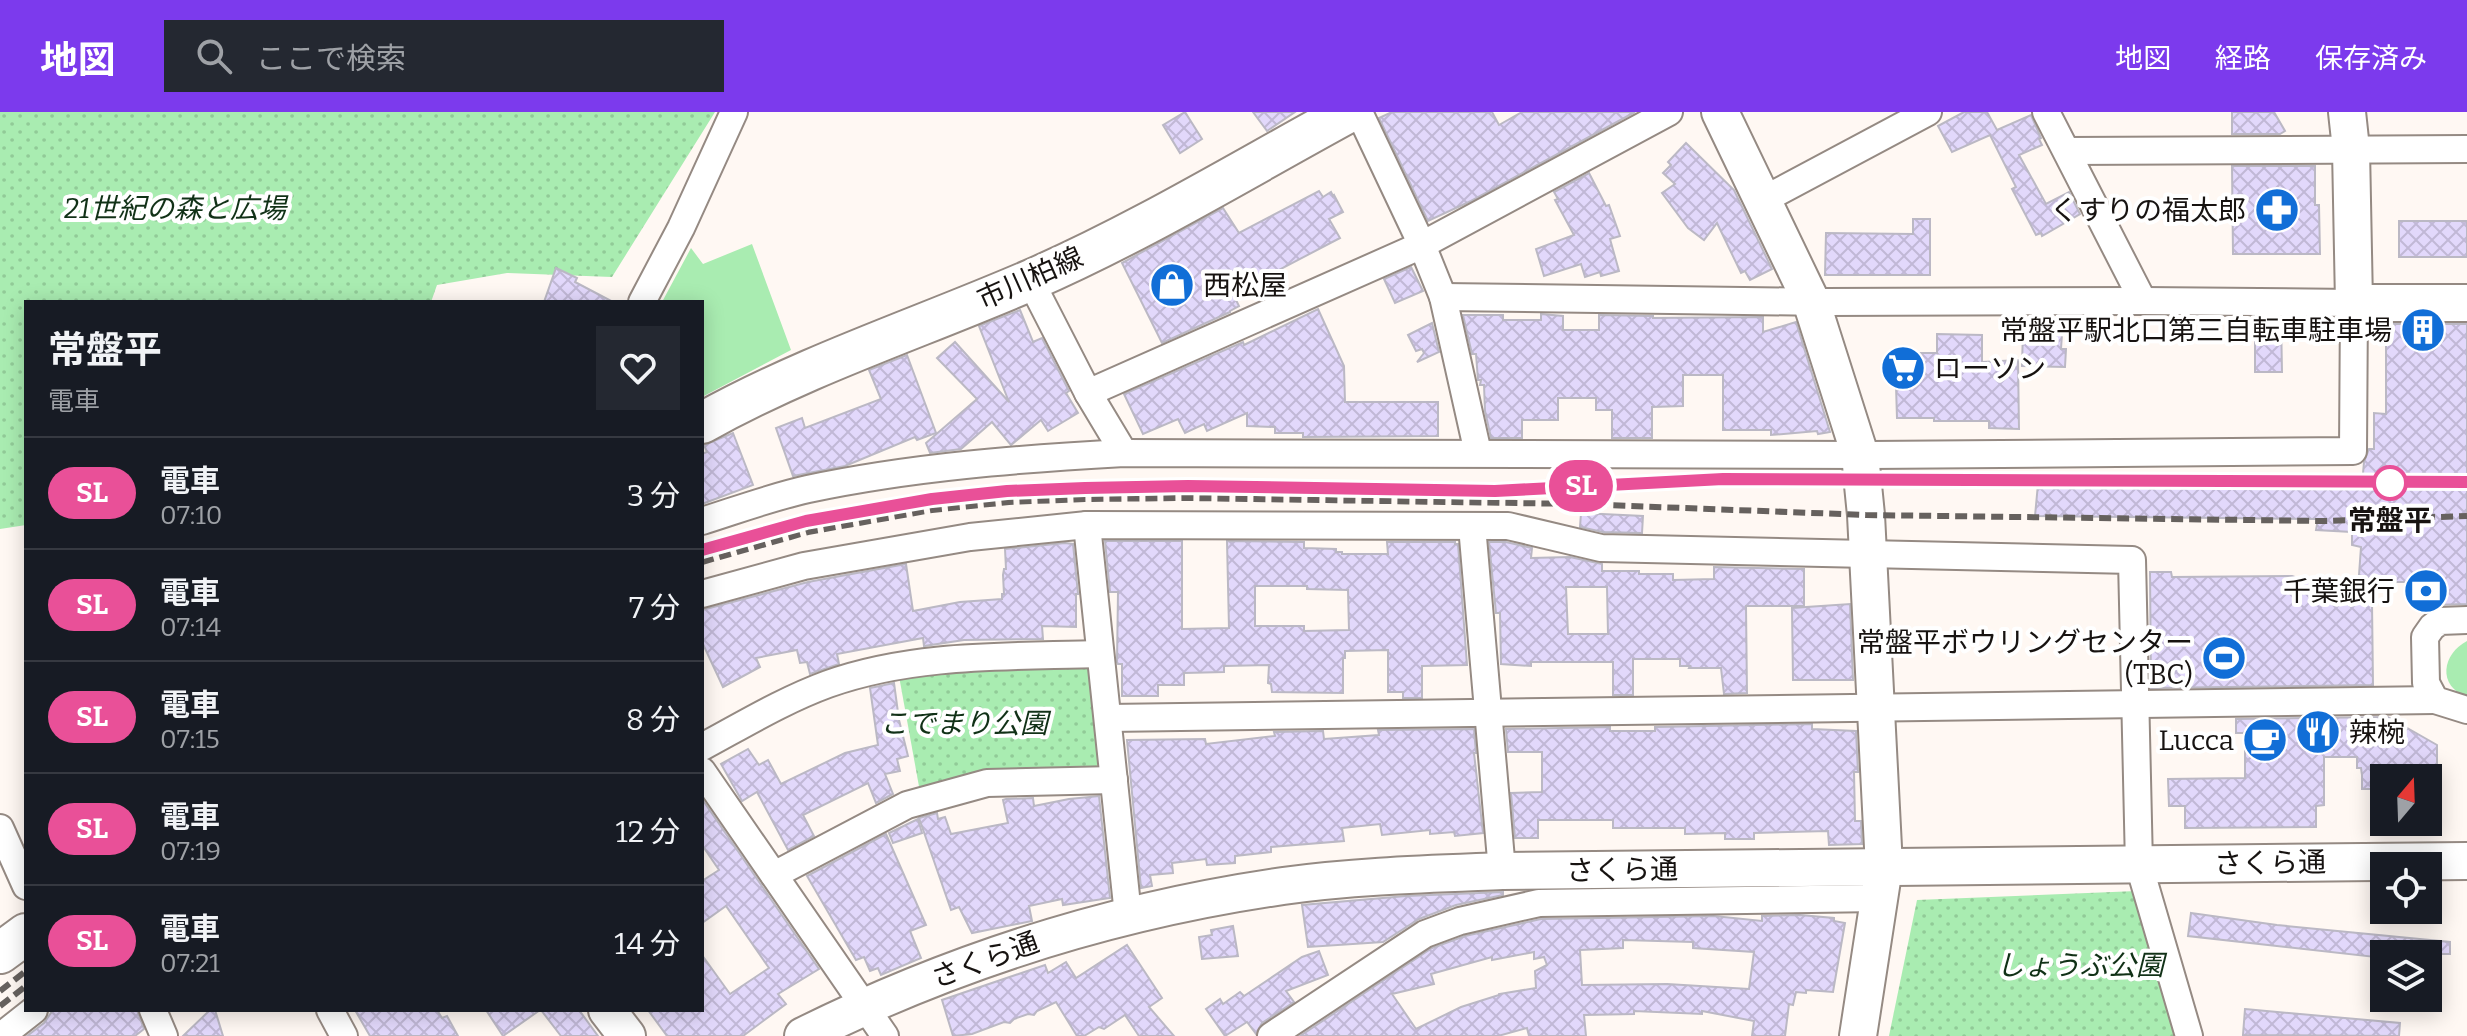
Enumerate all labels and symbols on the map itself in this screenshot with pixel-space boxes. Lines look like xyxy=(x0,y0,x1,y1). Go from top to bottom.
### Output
pharmacy icon: くすりの福太郎 xyxy=(2253,186,2301,234)
park label: 21世紀の森と広場 xyxy=(64,192,289,225)
place label: くすりの福太郎 xyxy=(2050,194,2246,227)
street label: 市川柏線 xyxy=(972,240,1088,316)
shop icon: 西松屋 xyxy=(1148,261,1196,309)
place label: 西松屋 xyxy=(1203,269,1287,302)
building icon: 常盤平駅北口第三自転車駐車場 xyxy=(2399,306,2447,354)
place label: 常盤平駅北口第三自転車駐車場 xyxy=(2000,314,2392,347)
supermarket icon: ローソン xyxy=(1879,344,1927,392)
place label: ローソン xyxy=(1934,352,2046,385)
line badge: SL xyxy=(1545,460,1617,512)
marker: 常盤平 xyxy=(2373,466,2407,500)
place label: 常盤平 xyxy=(2348,504,2432,537)
bank icon: 千葉銀行 xyxy=(2402,567,2450,615)
place label: 千葉銀行 xyxy=(2283,575,2395,608)
place label: 常盤平ボウリングセンター (TBC) xyxy=(1857,626,2193,691)
sports icon: 常盤平ボウリングセンター (TBC) xyxy=(2200,634,2248,682)
park label: こでまり公園 xyxy=(880,707,1052,740)
restaurant icon: 辣椀 xyxy=(2294,708,2342,756)
cafe icon: Lucca xyxy=(2241,716,2289,764)
place label: 辣椀 xyxy=(2349,716,2405,749)
place label: Lucca xyxy=(2159,724,2234,757)
north arrow xyxy=(2370,764,2442,836)
street label: さくら通 xyxy=(2214,846,2326,880)
street label: さくら通 xyxy=(1566,853,1678,887)
street label: さくら通 xyxy=(927,925,1043,995)
park label: しょうぶ公園 xyxy=(1996,949,2168,982)

